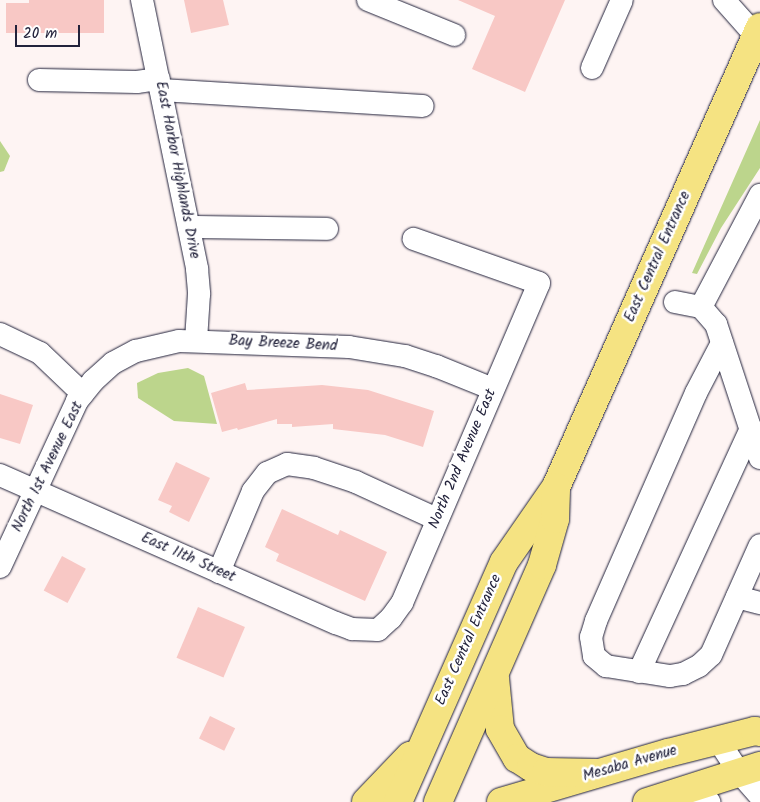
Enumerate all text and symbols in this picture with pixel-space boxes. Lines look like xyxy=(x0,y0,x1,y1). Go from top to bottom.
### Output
scale bar xyxy=(18,15,82,47)
text: 20 m xyxy=(23,22,57,46)
street label: East Harbor Highlands Drive xyxy=(151,80,203,260)
street label: East Central Entrance xyxy=(621,189,695,325)
street label: Bay Breeze Bend xyxy=(228,332,338,356)
street label: North 2nd Avenue East xyxy=(425,386,501,532)
street label: North 1st Avenue East xyxy=(9,399,87,535)
street label: East 11th Street xyxy=(138,529,238,587)
street label: East Central Entrance xyxy=(432,572,506,708)
street label: Mesaba Avenue xyxy=(581,742,679,786)

